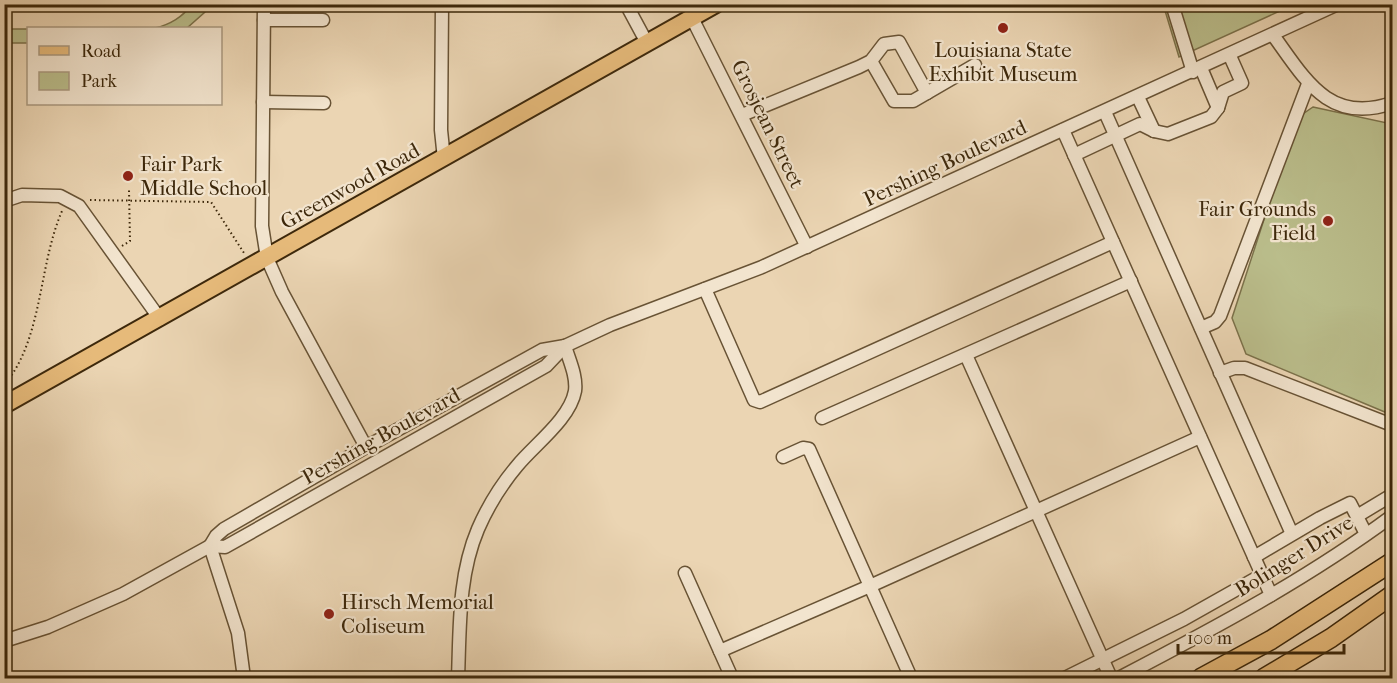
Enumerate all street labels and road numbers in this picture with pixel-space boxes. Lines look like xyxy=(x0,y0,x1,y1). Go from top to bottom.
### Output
street label: Grosjean Street xyxy=(727,56,810,192)
street label: Pershing Boulevard xyxy=(860,114,1031,211)
street label: Greenwood Road xyxy=(276,138,424,234)
street label: Pershing Boulevard xyxy=(298,382,465,489)
street label: Bolinger Drive xyxy=(1231,510,1357,602)

